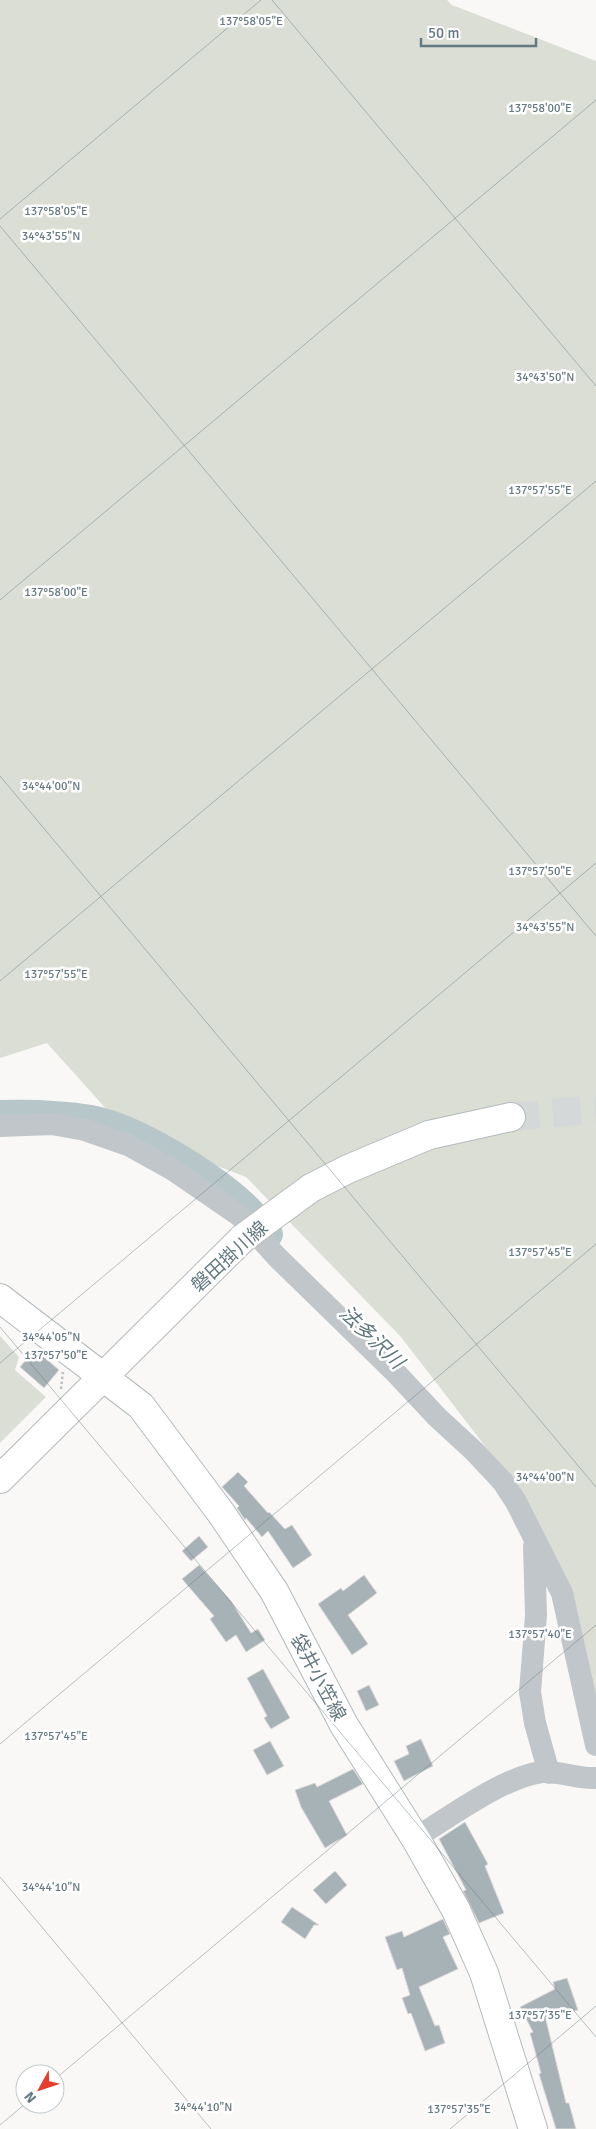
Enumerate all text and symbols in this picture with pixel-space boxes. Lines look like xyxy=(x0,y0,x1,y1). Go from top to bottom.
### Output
text: 137°58'05"E xyxy=(219,14,283,29)
scale bar xyxy=(421,15,536,47)
text: 50 m xyxy=(428,24,459,42)
text: 137°58'00"E xyxy=(508,101,572,116)
text: 137°58'05"E xyxy=(24,204,88,219)
text: 34°43'55"N xyxy=(22,229,80,244)
text: 34°43'50"N xyxy=(516,370,574,385)
text: 137°57'55"E xyxy=(508,483,572,498)
text: 137°58'00"E xyxy=(24,585,88,600)
text: 34°44'00"N xyxy=(22,779,80,794)
text: 137°57'50"E xyxy=(508,864,572,879)
text: 34°43'55"N xyxy=(516,920,574,935)
text: 137°57'55"E xyxy=(24,967,88,982)
street label: 磐田掛川線 xyxy=(186,1216,273,1297)
text: 137°57'45"E xyxy=(508,1245,572,1260)
water label: 法多沢川 xyxy=(334,1301,411,1376)
text: 34°44'05"N xyxy=(22,1330,80,1345)
text: 137°57'50"E xyxy=(24,1348,88,1363)
text: 34°44'00"N xyxy=(516,1470,574,1485)
text: 137°57'40"E xyxy=(508,1627,572,1642)
street label: 袋井小笠線 xyxy=(285,1630,351,1725)
text: 137°57'45"E xyxy=(24,1729,88,1744)
text: 34°44'10"N xyxy=(22,1880,80,1895)
text: 137°57'35"E xyxy=(508,2008,572,2023)
north arrow xyxy=(15,2064,65,2114)
text: N xyxy=(21,2088,40,2106)
text: 34°44'10"N xyxy=(174,2100,232,2115)
text: 137°57'35"E xyxy=(427,2102,491,2117)

